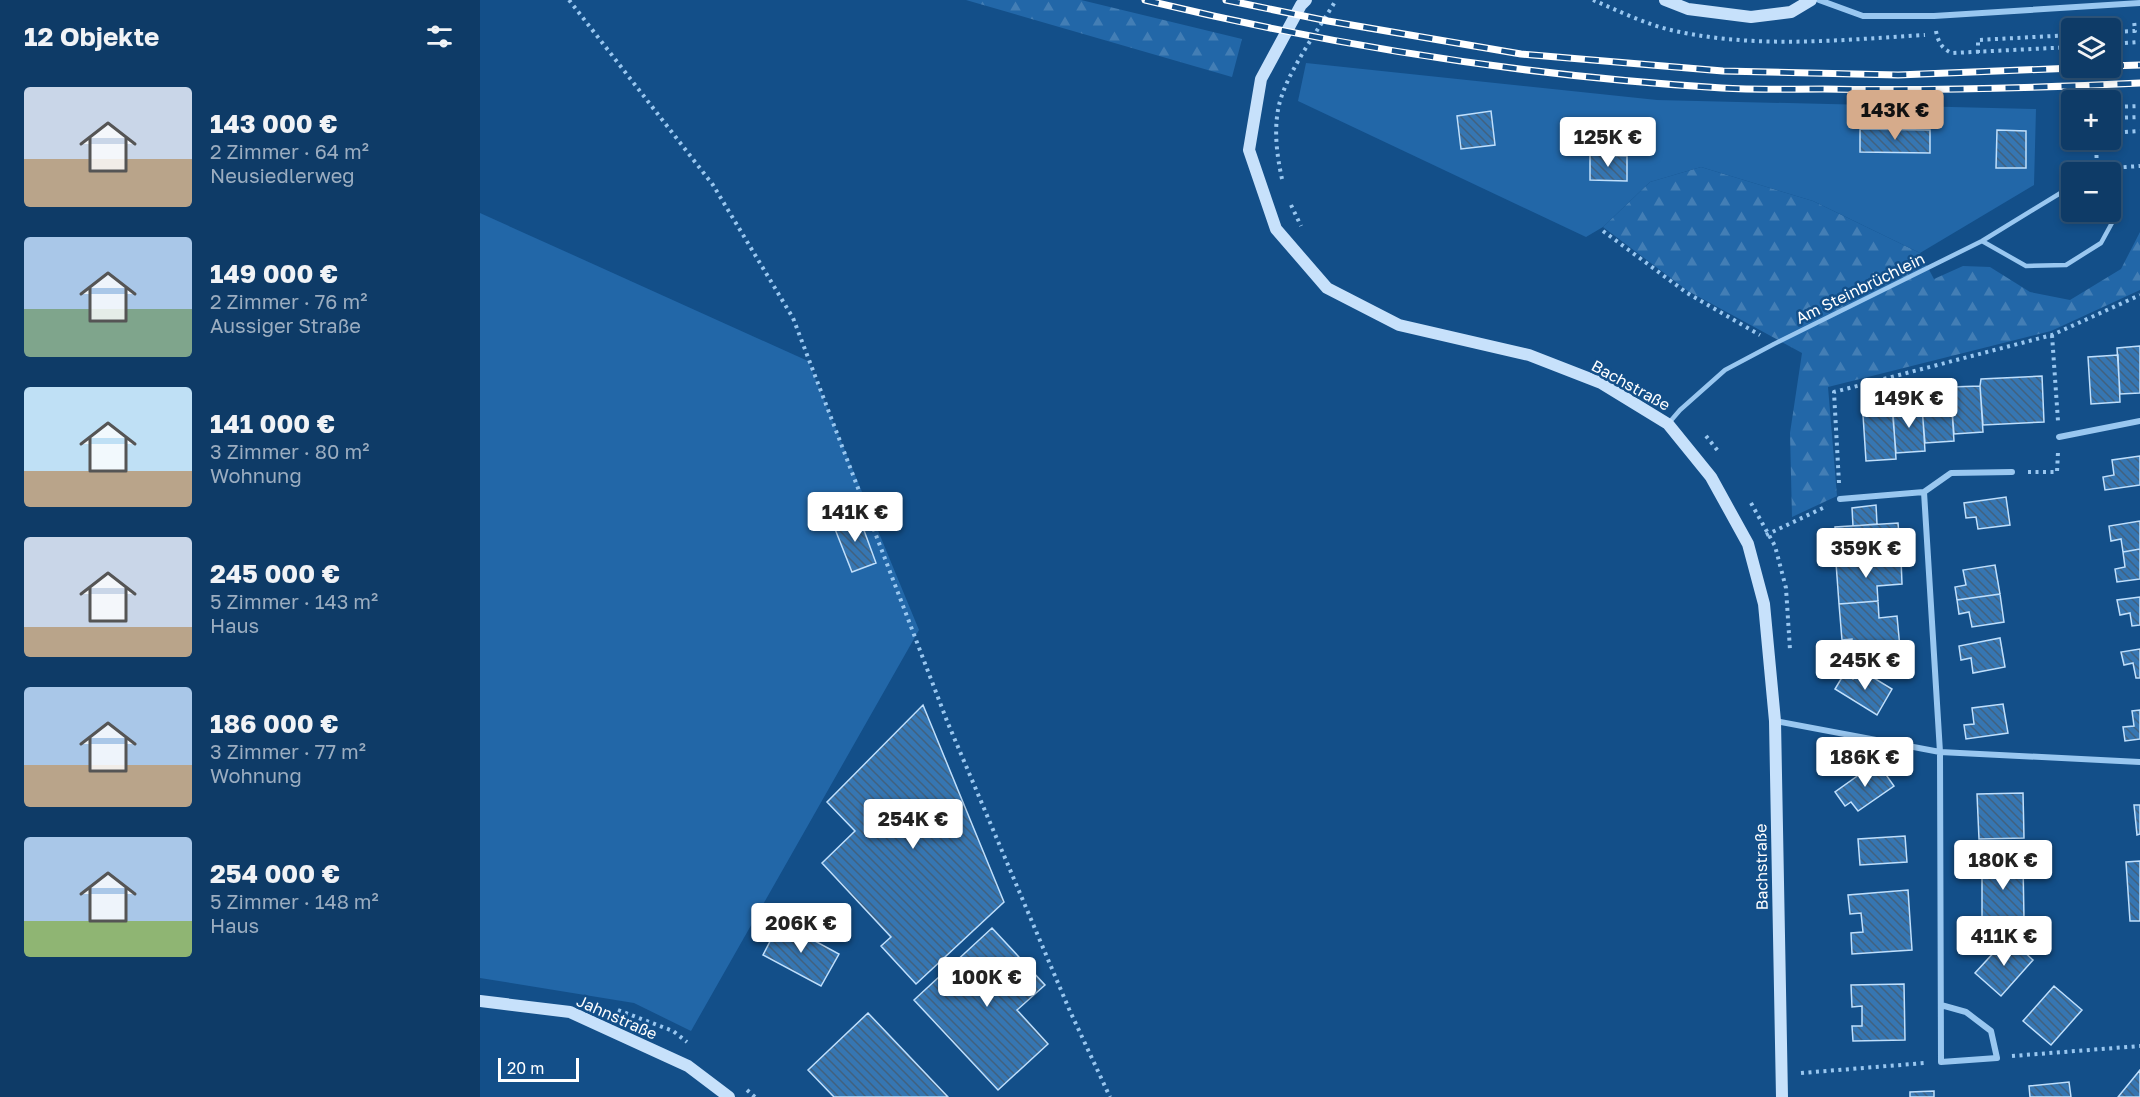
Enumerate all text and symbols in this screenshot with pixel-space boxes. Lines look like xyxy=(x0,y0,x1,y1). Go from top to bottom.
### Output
map controls xyxy=(2061,18,2121,222)
button: layers xyxy=(2061,18,2121,78)
icon: filters xyxy=(423,20,456,53)
text: 12 Objekte xyxy=(24,21,159,52)
pin: 143K € xyxy=(1846,90,1944,141)
button: + xyxy=(2061,90,2121,150)
text: 143K € xyxy=(1861,97,1929,121)
text: 143 000 € xyxy=(210,108,338,139)
icon: home xyxy=(72,111,144,183)
pin: 125K € xyxy=(1559,117,1657,168)
text: 125K € xyxy=(1574,124,1642,148)
text: 2 Zimmer · 64 m² xyxy=(210,139,369,163)
button: − xyxy=(2061,162,2121,222)
text: Neusiedlerweg xyxy=(210,163,355,187)
street label: Am Steinbrüchlein xyxy=(1792,248,1928,328)
text: 149 000 € xyxy=(210,258,338,289)
icon: home xyxy=(72,261,144,333)
text: 2 Zimmer · 76 m² xyxy=(210,289,367,313)
text: Aussiger Straße xyxy=(210,313,361,337)
street label: Bachstraße xyxy=(1588,355,1674,415)
pin: 149K € xyxy=(1860,378,1958,429)
text: 149K € xyxy=(1874,385,1944,409)
text: 141 000 € xyxy=(210,408,335,439)
icon: home xyxy=(72,411,144,483)
text: 3 Zimmer · 80 m² xyxy=(210,439,369,463)
text: Wohnung xyxy=(210,463,302,487)
pin: 141K € xyxy=(806,492,904,543)
text: 141K € xyxy=(822,499,888,523)
pin: 359K € xyxy=(1817,528,1915,579)
text: 359K € xyxy=(1831,535,1901,559)
text: 245 000 € xyxy=(210,558,340,589)
icon: home xyxy=(72,561,144,633)
text: 5 Zimmer · 143 m² xyxy=(210,589,378,613)
text: Haus xyxy=(210,613,259,637)
pin: 245K € xyxy=(1816,640,1914,691)
text: 245K € xyxy=(1830,647,1900,671)
text: 186 000 € xyxy=(210,708,339,739)
icon: home xyxy=(72,711,144,783)
pin: 186K € xyxy=(1816,737,1914,788)
text: 3 Zimmer · 77 m² xyxy=(210,739,366,763)
text: 186K € xyxy=(1830,744,1900,768)
text: Wohnung xyxy=(210,763,302,787)
pin: 254K € xyxy=(864,799,962,850)
text: 254K € xyxy=(878,806,948,830)
street label: Bachstraße xyxy=(1750,823,1772,911)
pin: 180K € xyxy=(1954,840,2052,891)
text: 180K € xyxy=(1968,847,2038,871)
text: 254 000 € xyxy=(210,858,340,889)
icon: home xyxy=(72,861,144,933)
text: 5 Zimmer · 148 m² xyxy=(210,889,379,913)
pin: 206K € xyxy=(752,903,850,954)
text: 206K € xyxy=(765,910,837,934)
text: Haus xyxy=(210,913,259,937)
pin: 411K € xyxy=(1955,916,2053,967)
text: 411K € xyxy=(1971,923,2037,947)
pin: 100K € xyxy=(938,957,1036,1008)
text: 100K € xyxy=(952,964,1022,988)
street label: Jahnstraße xyxy=(574,990,660,1044)
scale bar xyxy=(498,1055,579,1082)
text: 20 m xyxy=(507,1058,544,1078)

